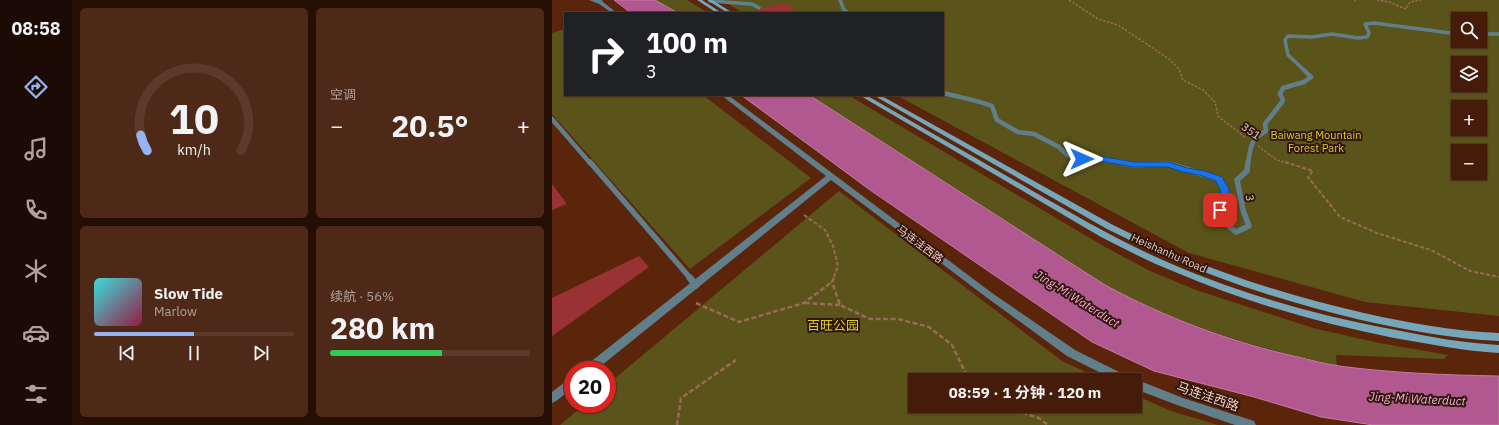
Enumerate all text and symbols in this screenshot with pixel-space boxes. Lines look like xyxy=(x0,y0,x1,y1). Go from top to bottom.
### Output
map controls xyxy=(1451,12,1487,180)
button: search xyxy=(1451,12,1487,48)
text: 08:58 xyxy=(11,17,61,40)
text: 100 m xyxy=(646,24,728,61)
icon: right xyxy=(580,28,632,80)
button: layers xyxy=(1451,56,1487,92)
text: 3 xyxy=(646,60,657,83)
icon: directions xyxy=(22,73,50,101)
text: 空调 xyxy=(330,86,356,103)
text: 10 xyxy=(169,91,219,145)
button: + xyxy=(1451,100,1487,136)
text: 20.5° xyxy=(391,106,469,145)
text: − xyxy=(330,111,343,140)
text: + xyxy=(517,111,530,140)
street label: 351 xyxy=(1239,120,1263,143)
park label: Baiwang Mountain Forest Park xyxy=(1270,128,1362,155)
icon: music xyxy=(22,135,50,163)
position arrow xyxy=(1061,138,1103,180)
text: km/h xyxy=(177,139,211,158)
button: − xyxy=(1451,144,1487,180)
pin xyxy=(1203,193,1237,227)
street label: 3 xyxy=(1243,194,1257,202)
icon: phone xyxy=(22,196,50,224)
icon: arrive xyxy=(1209,199,1231,221)
street label: 马连洼西路 xyxy=(894,222,946,266)
street label: Heishanhu Road xyxy=(1129,230,1209,276)
icon: climate xyxy=(22,257,50,285)
water label: Jing-Mi Waterduct xyxy=(1032,267,1123,331)
text: Slow Tide xyxy=(154,284,223,303)
text: 续航 · 56% xyxy=(330,288,394,305)
text: Marlow xyxy=(154,303,197,320)
text: 280 km xyxy=(330,308,435,347)
park label: 百旺公园 xyxy=(807,317,859,334)
icon: car xyxy=(22,319,50,347)
icon: previous xyxy=(116,342,138,364)
icon: pause xyxy=(183,342,205,364)
icon: next xyxy=(250,342,272,364)
speed limit sign: 20 xyxy=(564,361,616,413)
street label: 马连洼西路 xyxy=(1174,378,1241,415)
icon: filters xyxy=(22,380,50,408)
text: 08:59 · 1 分钟 · 120 m xyxy=(949,383,1101,402)
water label: Jing-Mi Waterduct xyxy=(1368,388,1467,409)

